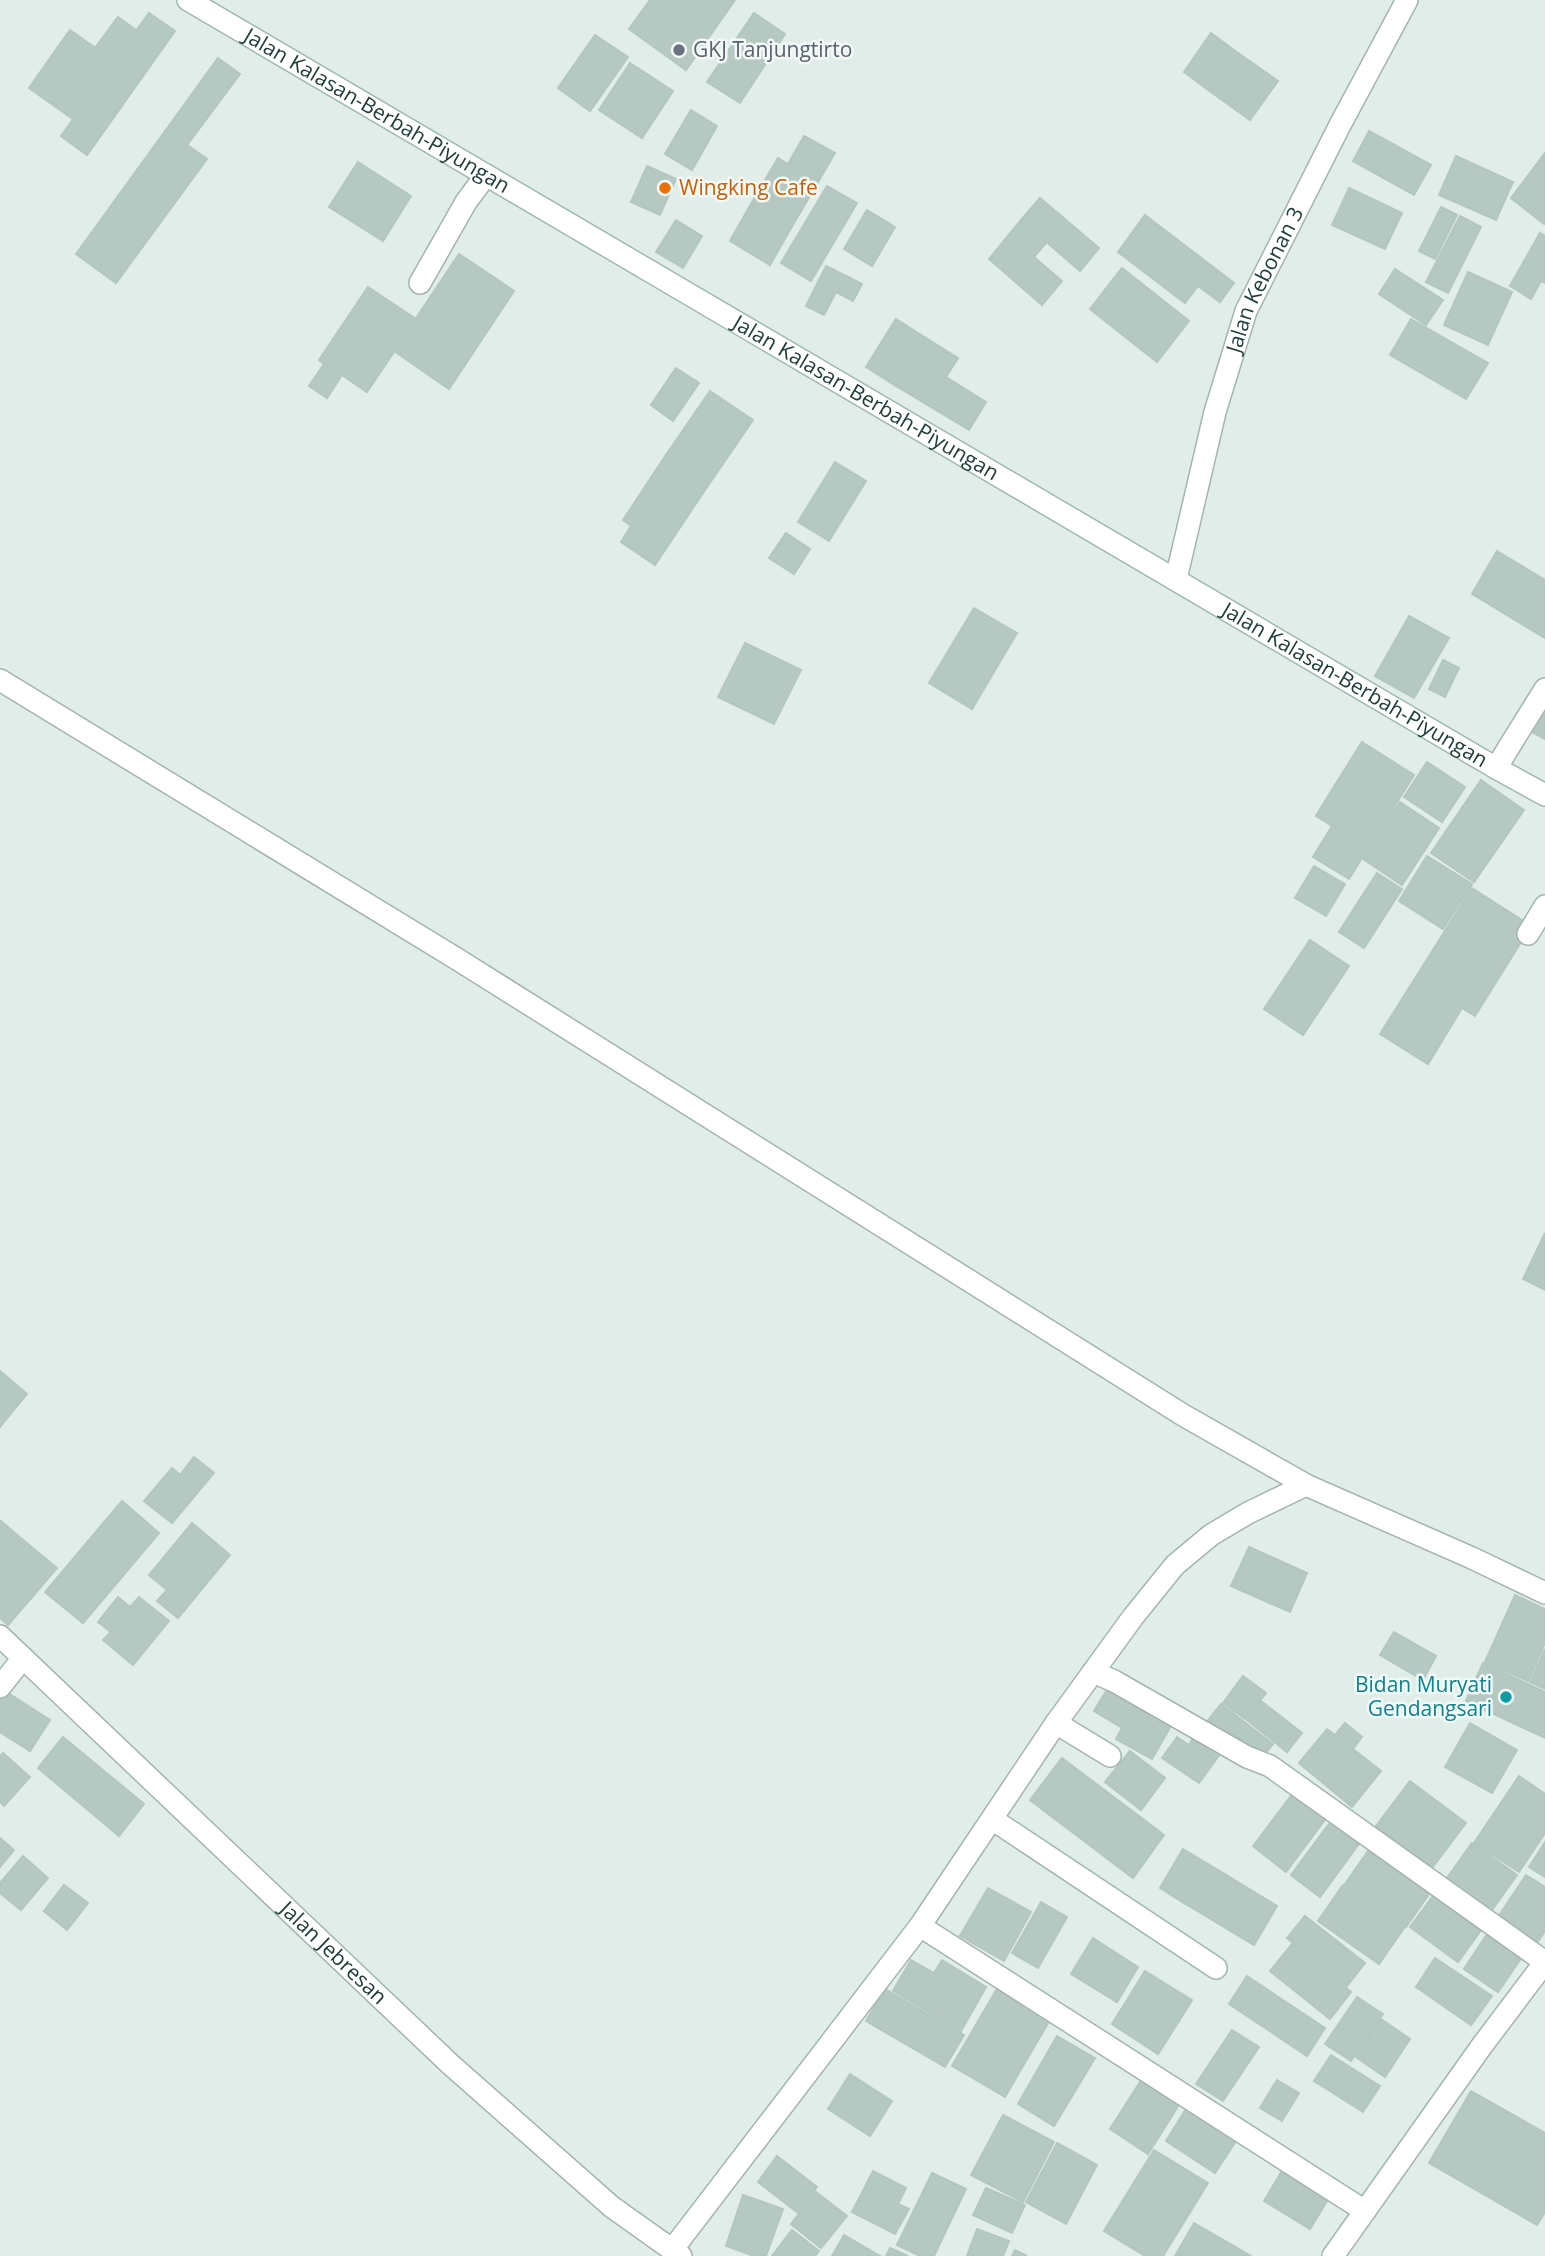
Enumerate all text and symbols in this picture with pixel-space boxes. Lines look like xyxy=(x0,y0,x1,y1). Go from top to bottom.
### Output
street label: Jalan Kalasan-Berbah-Piyungan xyxy=(238,20,515,199)
place label: GKJ Tanjungtirto xyxy=(693,35,852,63)
marker: GKJ Tanjungtirto xyxy=(671,42,687,58)
place label: Wingking Cafe xyxy=(679,173,818,201)
marker: Wingking Cafe xyxy=(657,180,673,196)
street label: Jalan Kebonan 3 xyxy=(1218,202,1309,358)
street label: Jalan Kalasan-Berbah-Piyungan xyxy=(726,307,1004,486)
street label: Jalan Kalasan-Berbah-Piyungan xyxy=(1215,594,1493,773)
place label: Bidan Muryati Gendangsari xyxy=(1355,1670,1492,1722)
marker: Bidan Muryati Gendangsari xyxy=(1498,1689,1514,1705)
street label: Jalan Jebresan xyxy=(273,1893,394,2010)

